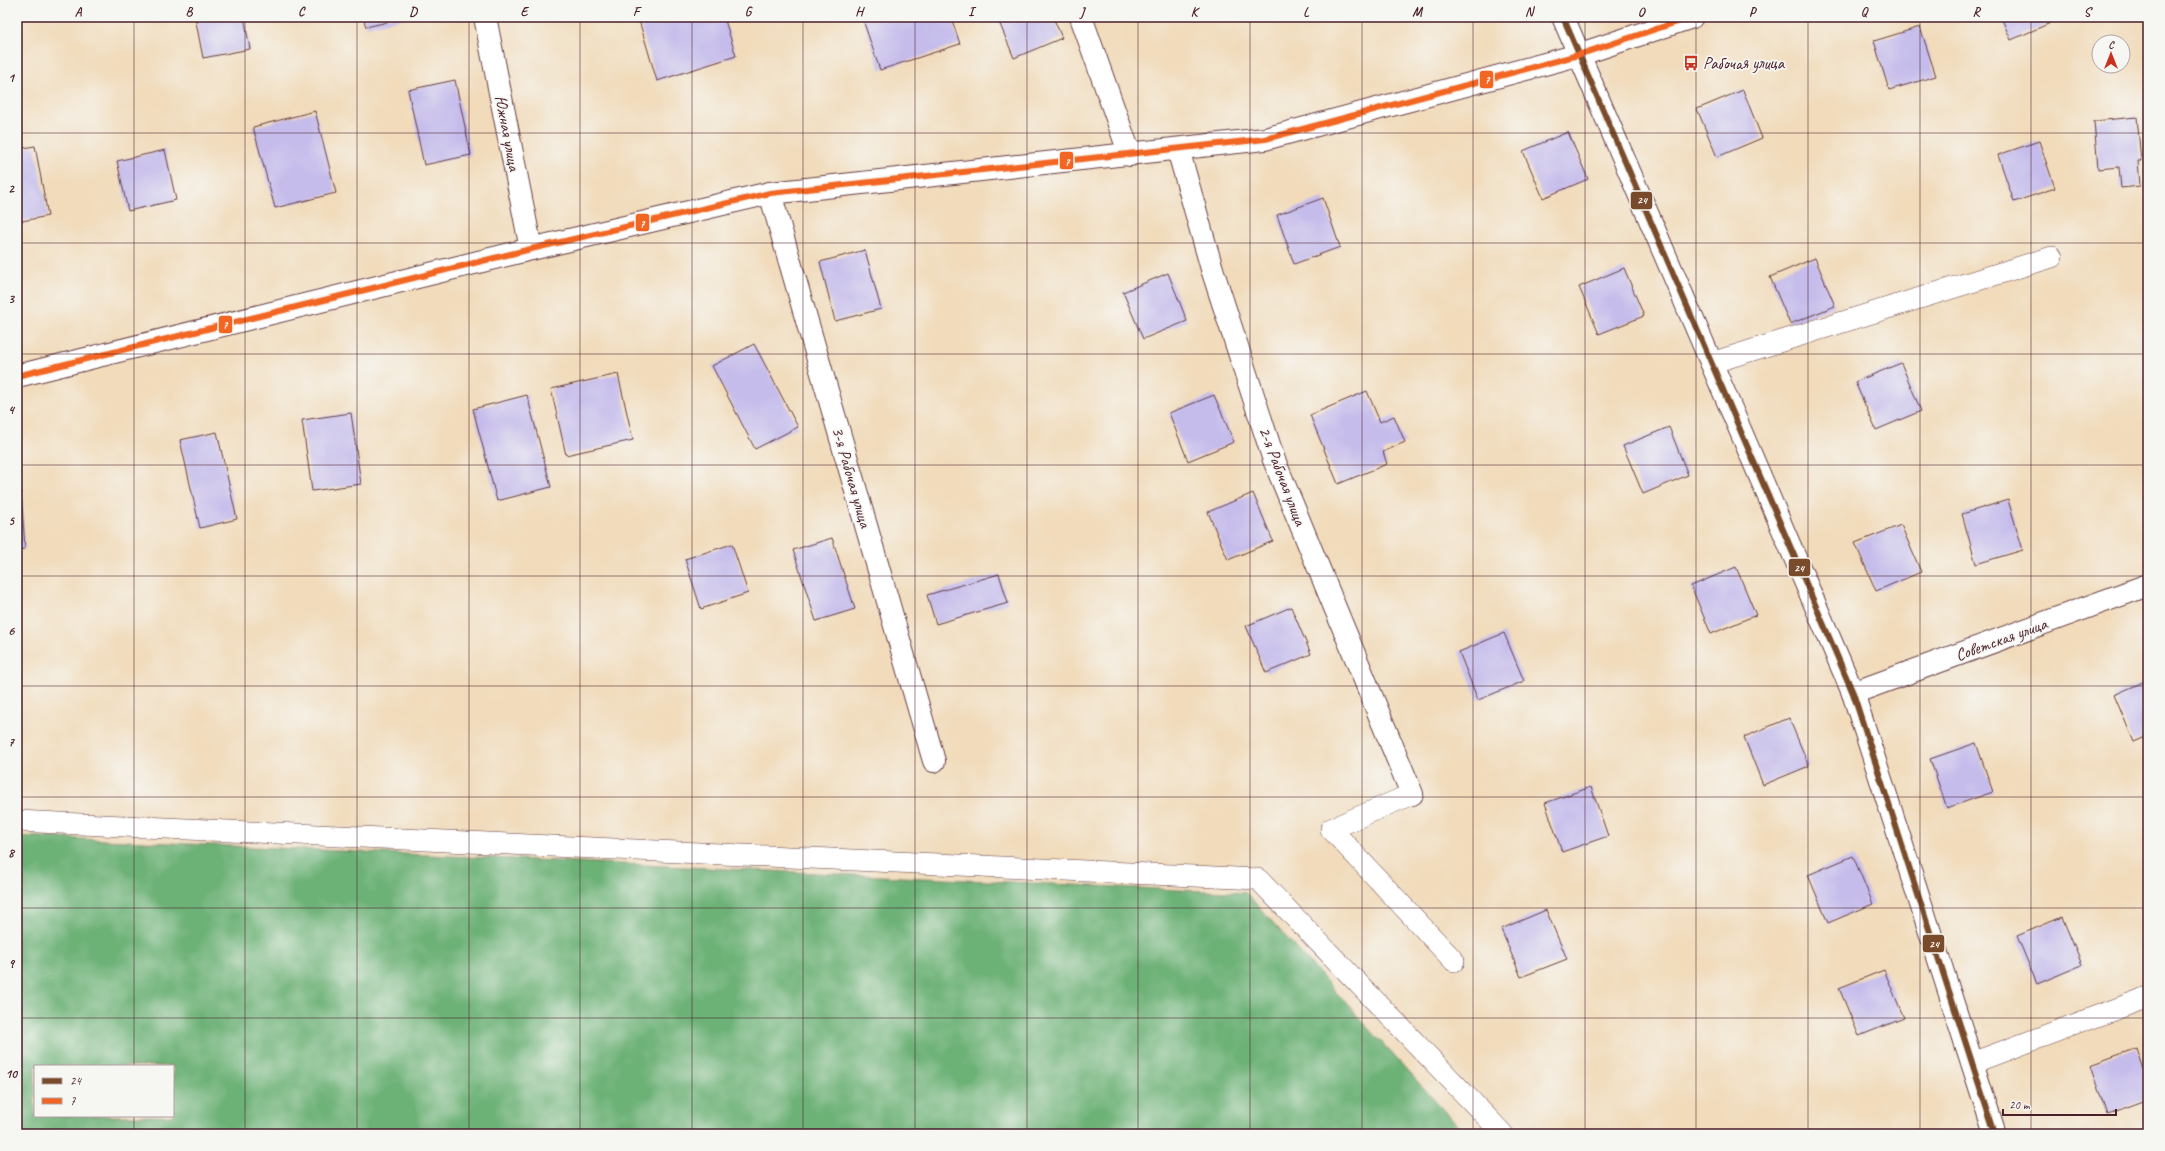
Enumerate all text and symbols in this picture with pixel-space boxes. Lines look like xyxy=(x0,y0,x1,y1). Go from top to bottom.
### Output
text: A xyxy=(75,4,83,20)
text: B xyxy=(186,4,194,20)
text: C xyxy=(298,4,306,20)
text: D xyxy=(409,4,418,20)
text: E xyxy=(521,4,530,20)
text: F xyxy=(633,4,642,20)
text: G xyxy=(745,4,753,20)
text: H xyxy=(855,4,865,20)
text: I xyxy=(968,4,977,20)
text: J xyxy=(1079,4,1086,20)
text: K xyxy=(1191,4,1201,20)
text: L xyxy=(1303,4,1310,20)
text: M xyxy=(1412,4,1423,20)
text: N xyxy=(1525,4,1536,20)
text: O xyxy=(1638,4,1647,20)
text: P xyxy=(1749,4,1758,20)
text: Q xyxy=(1861,4,1869,20)
text: R xyxy=(1972,4,1981,20)
text: S xyxy=(2084,4,2094,20)
north arrow xyxy=(2091,34,2131,74)
text: С xyxy=(2108,37,2115,51)
place label: Рабочая улица xyxy=(1703,53,1786,74)
bus stop icon: Рабочая улица xyxy=(1682,54,1700,72)
text: 1 xyxy=(8,70,16,86)
line badge: 7 xyxy=(1479,70,1494,89)
text: 7 xyxy=(1485,72,1491,86)
street label: Южная улица xyxy=(490,94,525,174)
line badge: 7 xyxy=(1059,151,1074,170)
text: 7 xyxy=(1065,154,1071,168)
text: 2 xyxy=(8,181,15,197)
line badge: 24 xyxy=(1630,191,1653,210)
text: 24 xyxy=(1637,193,1649,207)
line badge: 7 xyxy=(635,213,650,232)
text: 7 xyxy=(640,216,646,230)
text: 3 xyxy=(8,291,15,307)
line badge: 7 xyxy=(218,315,233,334)
text: 7 xyxy=(223,317,229,331)
text: 4 xyxy=(8,402,16,418)
street label: 3-я Рабочая улица xyxy=(827,424,876,531)
street label: 2-я Рабочая улица xyxy=(1254,424,1311,530)
text: 5 xyxy=(8,513,15,529)
line badge: 24 xyxy=(1788,558,1811,577)
text: 24 xyxy=(1794,561,1806,575)
street label: Советская улица xyxy=(1953,613,2051,666)
text: 6 xyxy=(8,623,15,639)
text: 7 xyxy=(8,734,15,750)
text: 8 xyxy=(8,845,16,861)
line badge: 24 xyxy=(1922,934,1945,953)
text: 24 xyxy=(1929,937,1941,951)
text: 9 xyxy=(8,956,15,972)
legend xyxy=(34,1065,174,1117)
text: 10 xyxy=(5,1066,18,1082)
text: 24 xyxy=(70,1073,82,1089)
scale bar xyxy=(2003,1091,2116,1117)
text: 7 xyxy=(70,1093,76,1109)
text: 20 m xyxy=(2009,1097,2031,1113)

